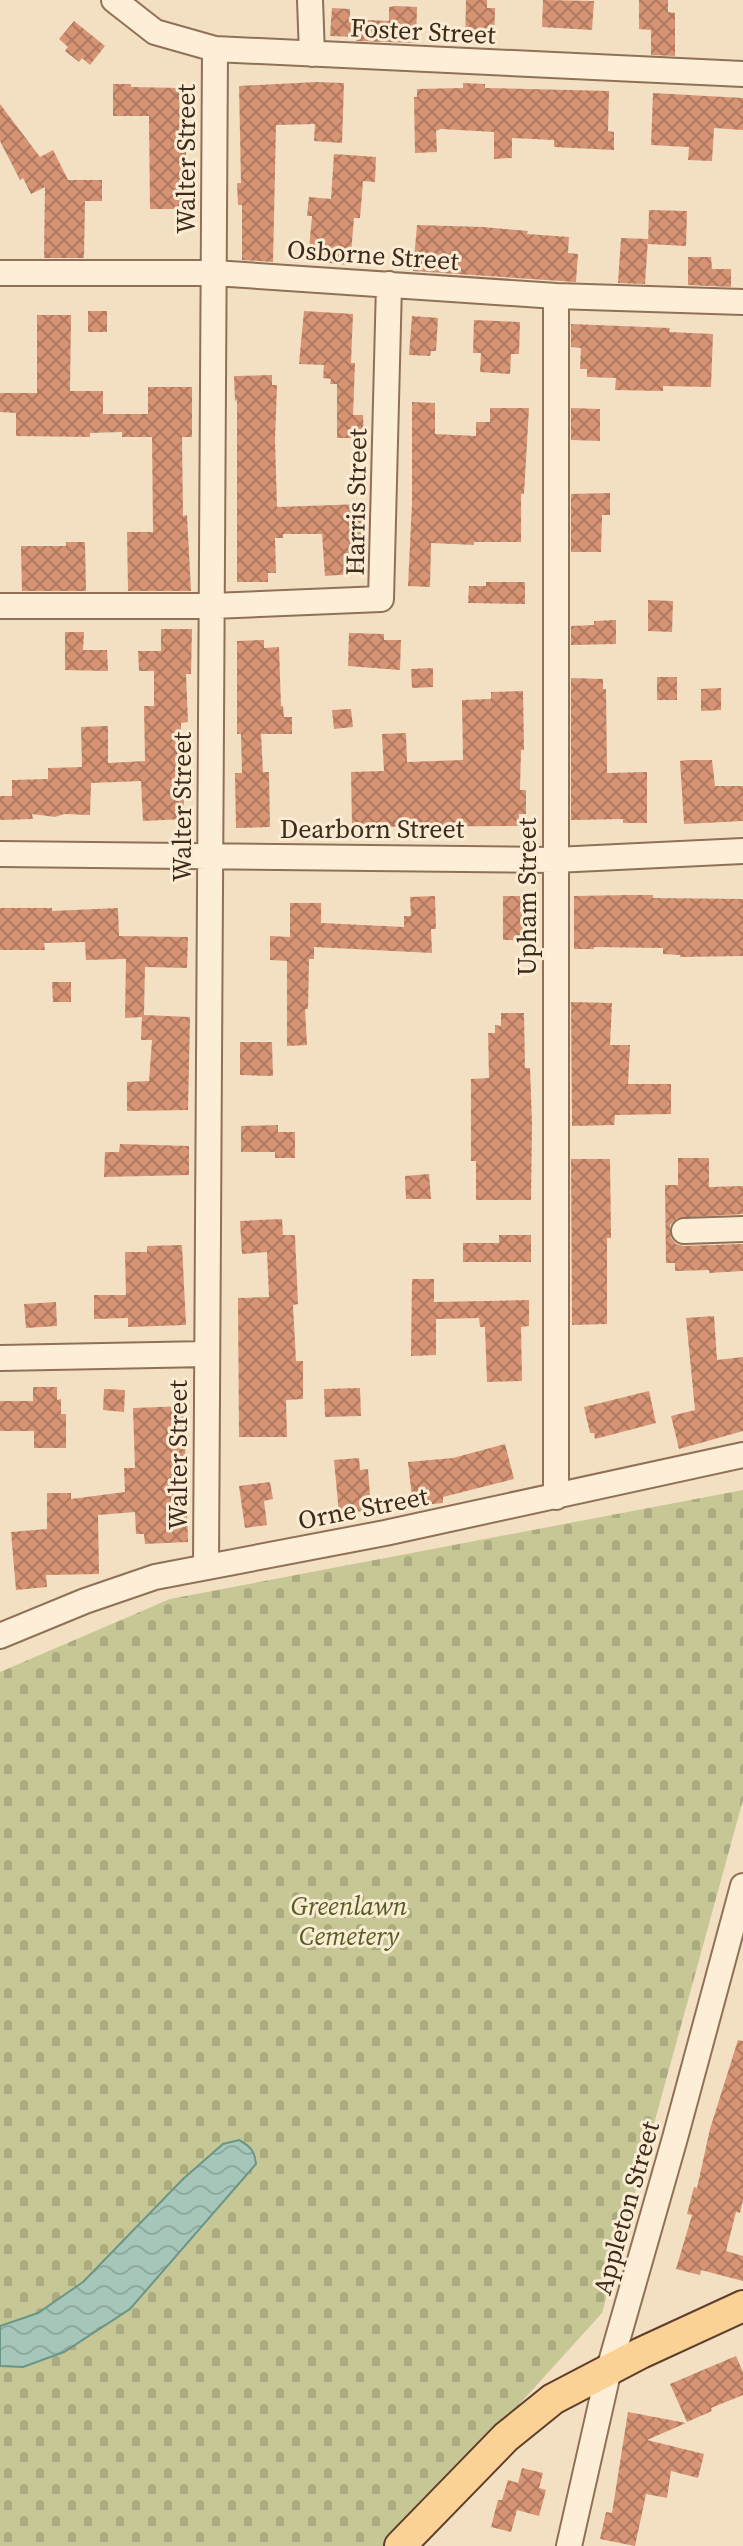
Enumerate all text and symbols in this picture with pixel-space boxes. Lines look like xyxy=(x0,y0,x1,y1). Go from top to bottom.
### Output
street label: Foster Street xyxy=(349,9,497,53)
street label: Walter Street xyxy=(168,83,204,234)
street label: Osborne Street xyxy=(286,231,461,279)
street label: Harris Street xyxy=(337,427,375,576)
street label: Walter Street xyxy=(164,731,200,882)
street label: Dearborn Street xyxy=(280,811,465,847)
street label: Upham Street xyxy=(509,817,545,976)
street label: Walter Street xyxy=(160,1379,196,1530)
street label: Orne Street xyxy=(295,1478,432,1538)
park label: Greenlawn Cemetery xyxy=(291,1888,408,1954)
street label: Appleton Street xyxy=(584,2116,668,2299)

